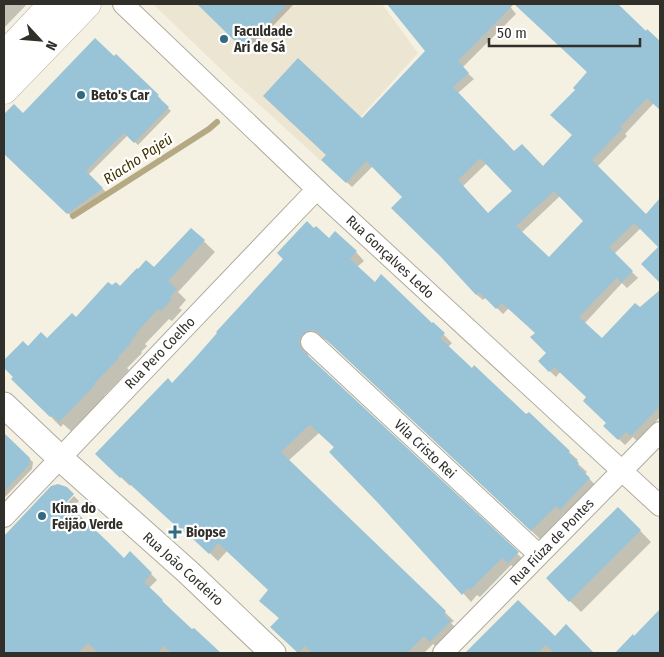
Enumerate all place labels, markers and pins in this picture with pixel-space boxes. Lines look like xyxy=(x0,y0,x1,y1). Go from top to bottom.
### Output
place label: Faculdade Ari de Sá xyxy=(233,23,293,56)
marker: Faculdade Ari de Sá xyxy=(218,33,230,45)
place label: Beto's Car xyxy=(91,87,150,104)
marker: Beto's Car xyxy=(75,89,87,101)
place label: Kina do Feijão Verde xyxy=(52,500,123,533)
marker: Kina do Feijão Verde xyxy=(36,510,48,522)
place label: Biopse xyxy=(186,524,226,541)
marker: Biopse xyxy=(168,525,182,539)

